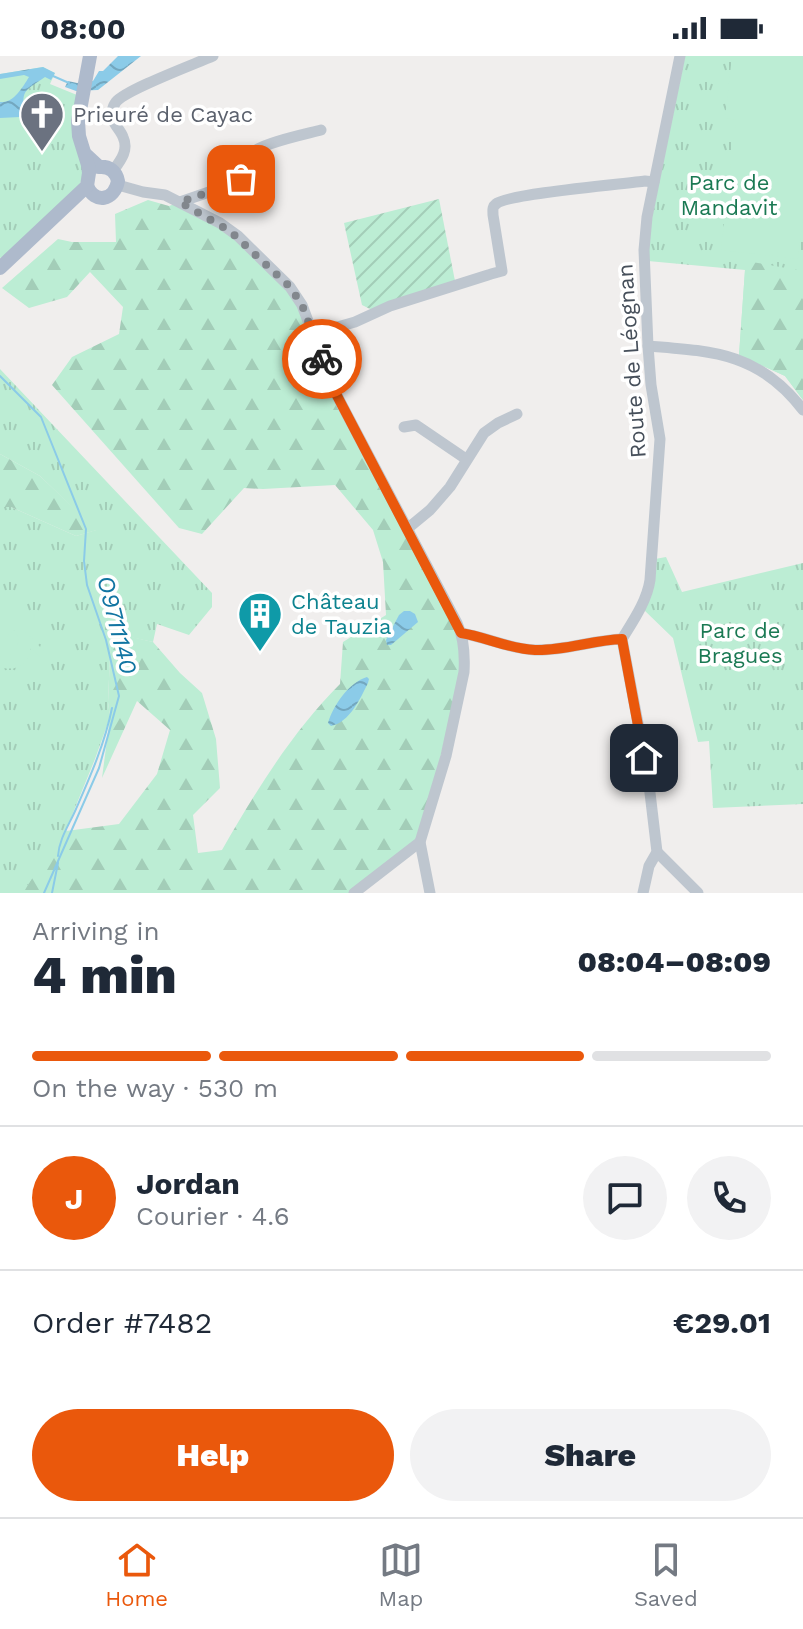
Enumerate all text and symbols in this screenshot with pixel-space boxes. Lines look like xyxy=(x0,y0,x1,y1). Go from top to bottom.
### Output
text: 08:00 xyxy=(40,11,126,46)
church icon: Prieuré de Cayac xyxy=(18,90,66,153)
place label: Prieuré de Cayac xyxy=(73,102,253,127)
pin xyxy=(207,145,275,213)
icon: bag xyxy=(219,157,263,201)
park label: Parc de Mandavit xyxy=(680,170,778,220)
street label: Route de Léognan xyxy=(612,263,651,459)
courier xyxy=(282,319,362,399)
icon: bike xyxy=(300,337,344,381)
water label: O9711140 xyxy=(91,573,143,677)
place label: Château de Tauzia xyxy=(291,589,392,639)
building icon: Château de Tauzia xyxy=(236,590,284,653)
park label: Parc de Bragues xyxy=(697,618,783,668)
pin xyxy=(610,724,678,792)
icon: home xyxy=(622,736,666,780)
text: Arriving in xyxy=(32,916,160,946)
text: 08:04–08:09 xyxy=(578,944,771,979)
text: 4 min xyxy=(32,945,177,1006)
text: On the way · 530 m xyxy=(32,1073,278,1103)
button: chat xyxy=(583,1156,667,1240)
button: phone xyxy=(687,1156,771,1240)
text: Jordan xyxy=(136,1166,240,1201)
text: J xyxy=(65,1181,83,1216)
text: Courier · 4.6 xyxy=(136,1201,290,1231)
text: Order #7482 xyxy=(32,1305,212,1340)
text: €29.01 xyxy=(673,1305,771,1340)
button: Help xyxy=(32,1409,394,1501)
button: Share xyxy=(410,1409,771,1501)
tab: Home xyxy=(105,1538,168,1611)
tab: Map xyxy=(379,1538,423,1611)
tab: Saved xyxy=(634,1538,698,1611)

